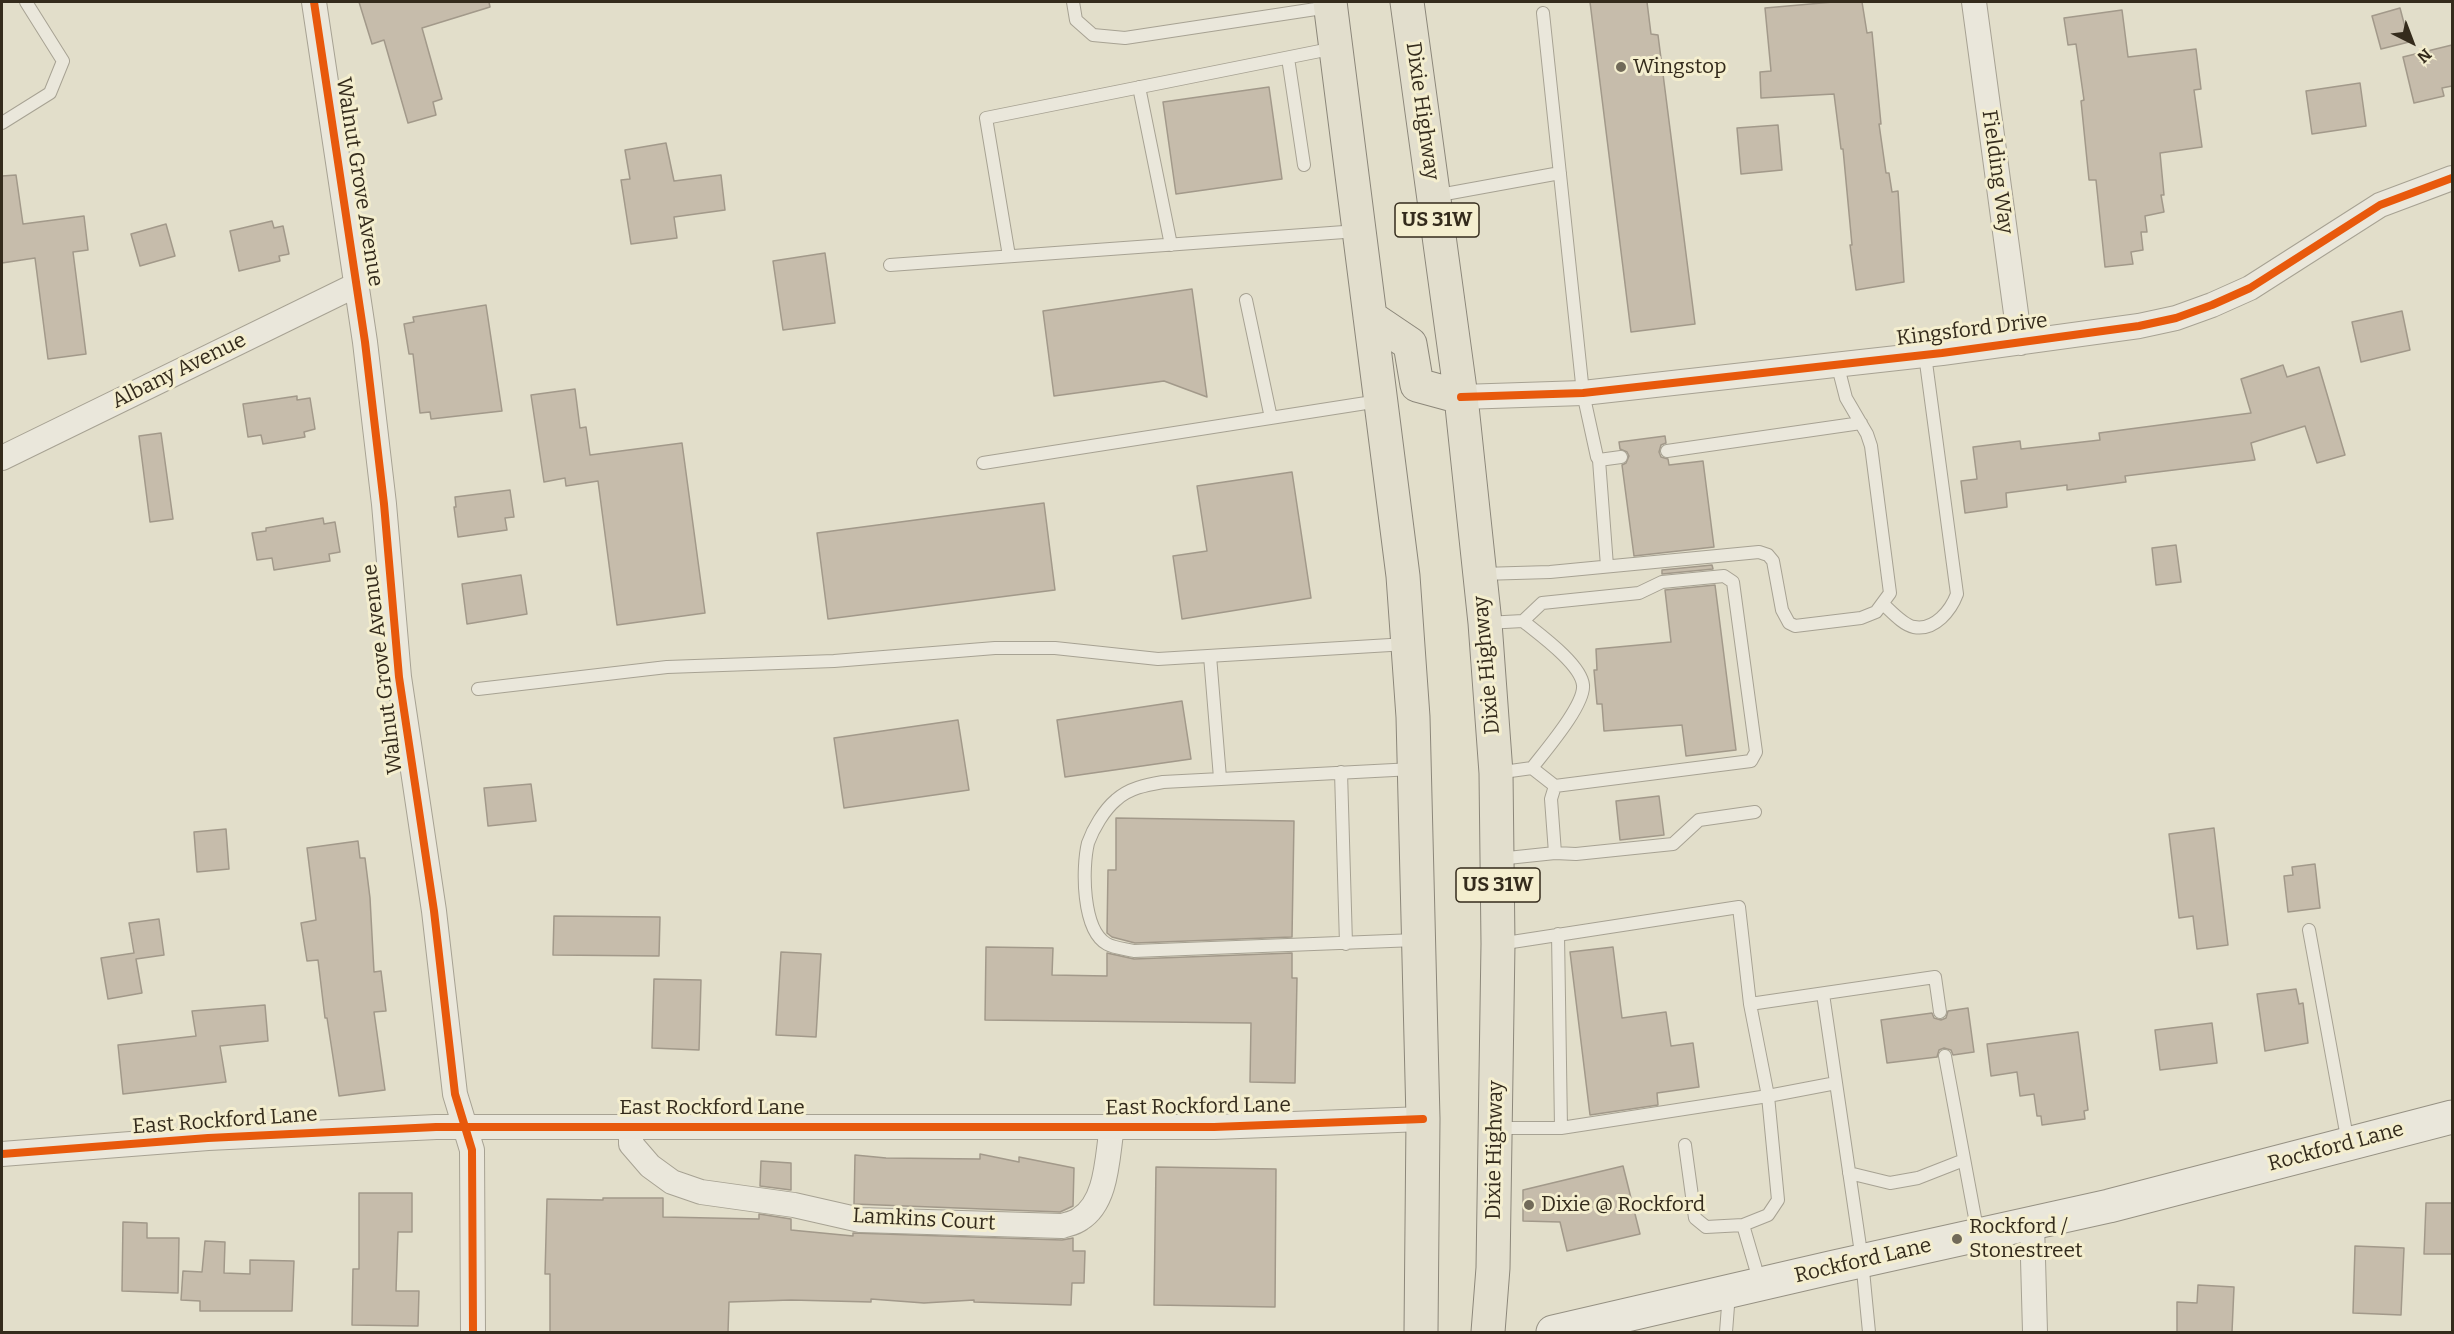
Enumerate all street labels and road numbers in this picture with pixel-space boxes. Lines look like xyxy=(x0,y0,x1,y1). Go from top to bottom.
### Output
street label: Dixie Highway xyxy=(1400,40,1444,182)
street label: Walnut Grove Avenue xyxy=(330,76,388,288)
street label: Fielding Way xyxy=(1976,108,2018,236)
road number: US 31W xyxy=(1395,203,1479,237)
street label: Kingsford Drive xyxy=(1895,308,2049,352)
street label: Albany Avenue xyxy=(108,328,250,414)
street label: Walnut Grove Avenue xyxy=(358,562,408,776)
street label: Dixie Highway xyxy=(1468,595,1506,735)
road number: US 31W xyxy=(1456,868,1540,902)
street label: Dixie Highway xyxy=(1481,1080,1509,1220)
street label: East Rockford Lane xyxy=(1105,1093,1291,1121)
street label: East Rockford Lane xyxy=(619,1095,805,1121)
street label: East Rockford Lane xyxy=(132,1102,318,1140)
street label: Rockford Lane xyxy=(2265,1117,2407,1177)
street label: Lamkins Court xyxy=(852,1204,996,1236)
street label: Rockford Lane xyxy=(1792,1233,1934,1289)

